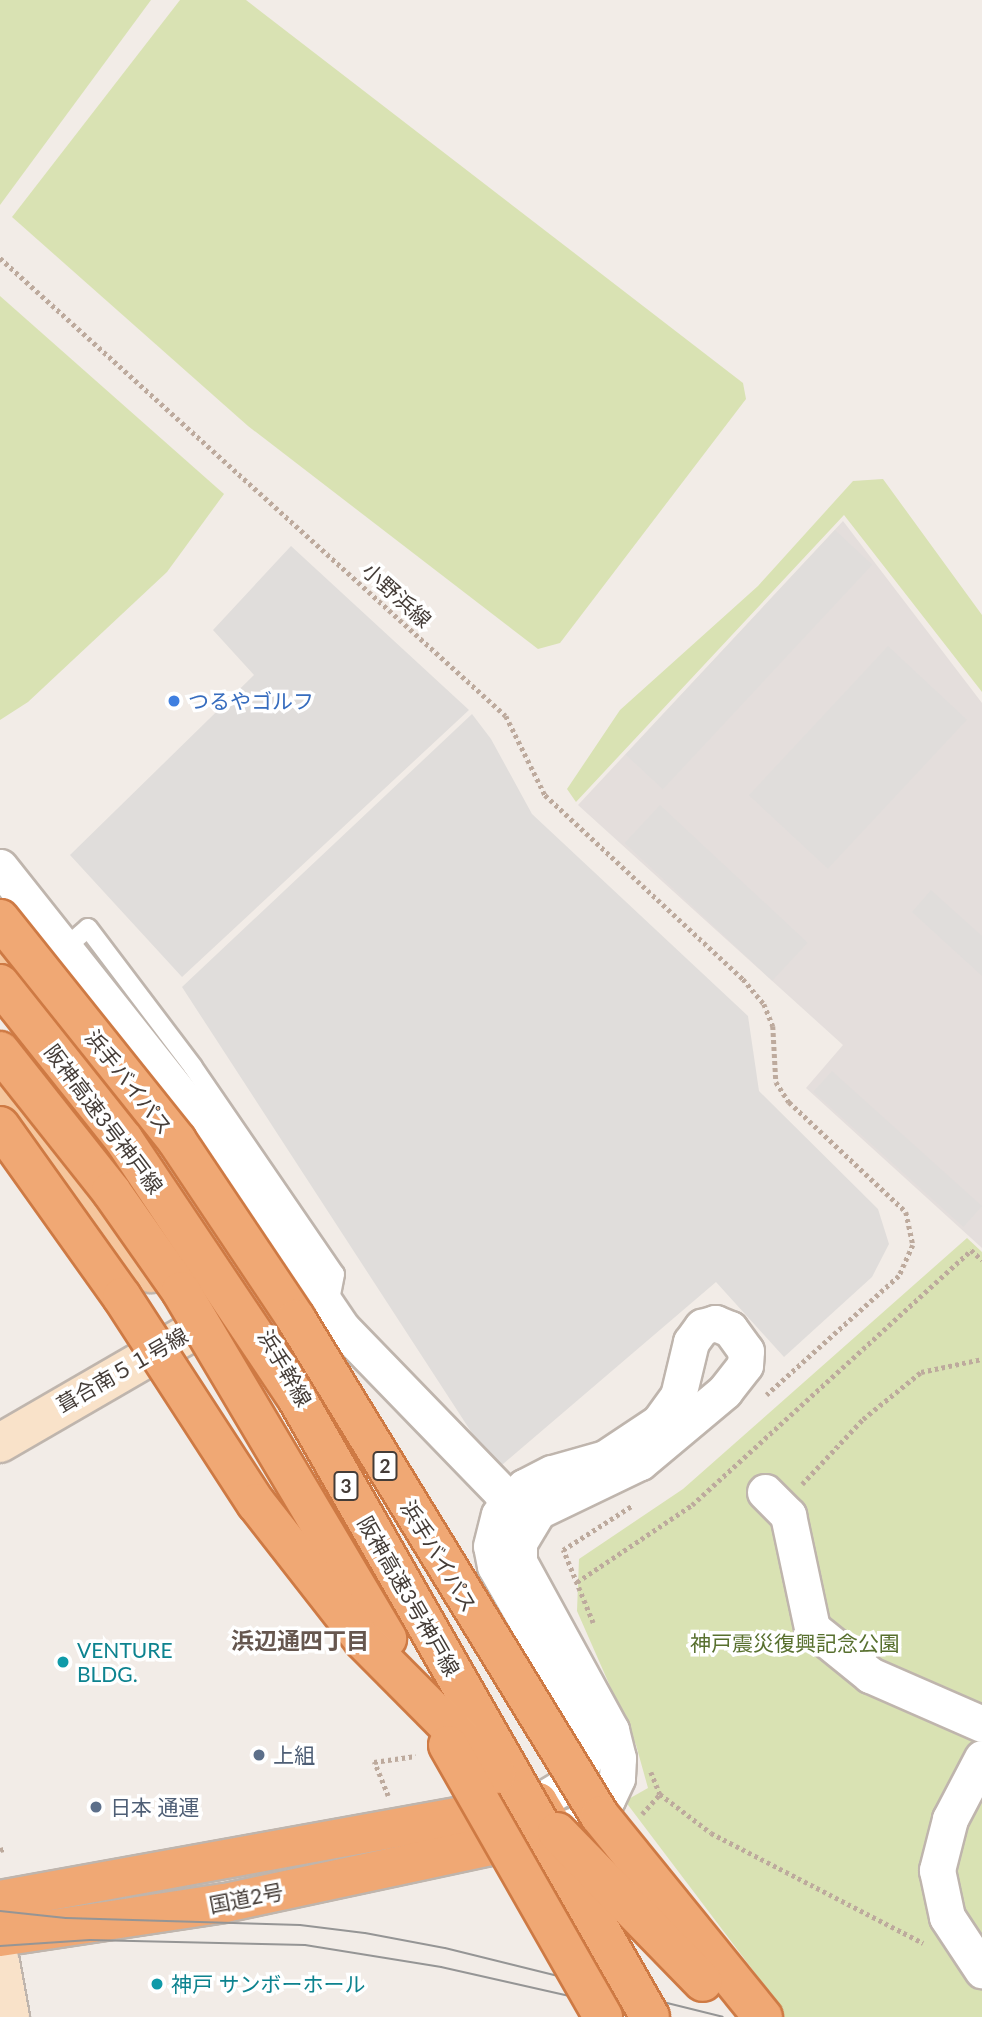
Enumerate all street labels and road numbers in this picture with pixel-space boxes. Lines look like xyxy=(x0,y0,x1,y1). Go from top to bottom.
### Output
street label: 小野浜線 xyxy=(357,558,437,632)
street label: 浜手バイパス xyxy=(80,1025,178,1139)
street label: 阪神高速3号神戸線 xyxy=(40,1039,168,1199)
street label: 葺合南５１号線 xyxy=(52,1322,192,1418)
street label: 浜手幹線 xyxy=(253,1325,317,1411)
road number: 2 xyxy=(371,1450,399,1482)
road number: 3 xyxy=(332,1470,360,1502)
street label: 浜手バイパス xyxy=(396,1496,482,1616)
street label: 阪神高速3号神戸線 xyxy=(353,1512,465,1680)
street label: 国道2号 xyxy=(207,1878,285,1918)

